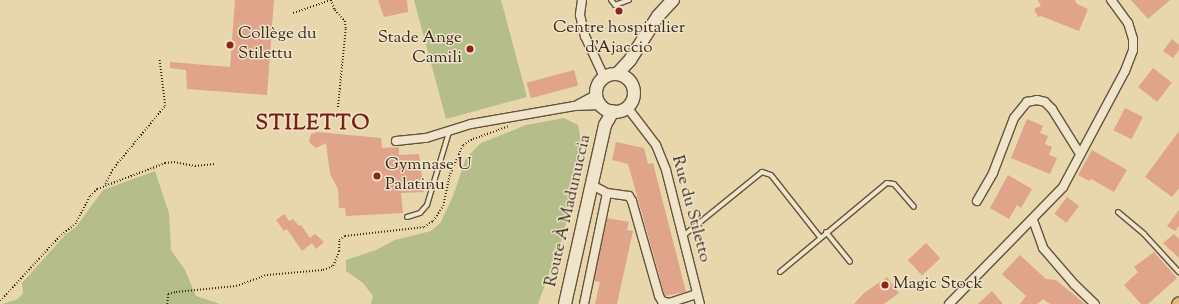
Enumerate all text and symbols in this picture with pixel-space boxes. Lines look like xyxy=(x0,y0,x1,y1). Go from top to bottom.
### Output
marker: Centre hospitalier d'Ajaccio xyxy=(613,5,625,17)
place label: Centre hospitalier d'Ajaccio xyxy=(553,19,685,59)
place label: Collège du Stilettu xyxy=(238,25,317,65)
place label: Stade Ange Camili xyxy=(378,29,462,69)
marker: Collège du Stilettu xyxy=(225,40,235,50)
marker: Stade Ange Camili xyxy=(465,44,475,54)
district label: STILETTO xyxy=(256,111,370,137)
street label: Route À Madunuccia xyxy=(542,133,596,289)
street label: Rue du Stiletto xyxy=(666,153,714,265)
place label: Gymnase U Palatinu xyxy=(385,156,471,196)
marker: Gymnase U Palatinu xyxy=(372,171,382,181)
place label: Magic Stock xyxy=(893,275,983,295)
marker: Magic Stock xyxy=(880,280,890,290)

